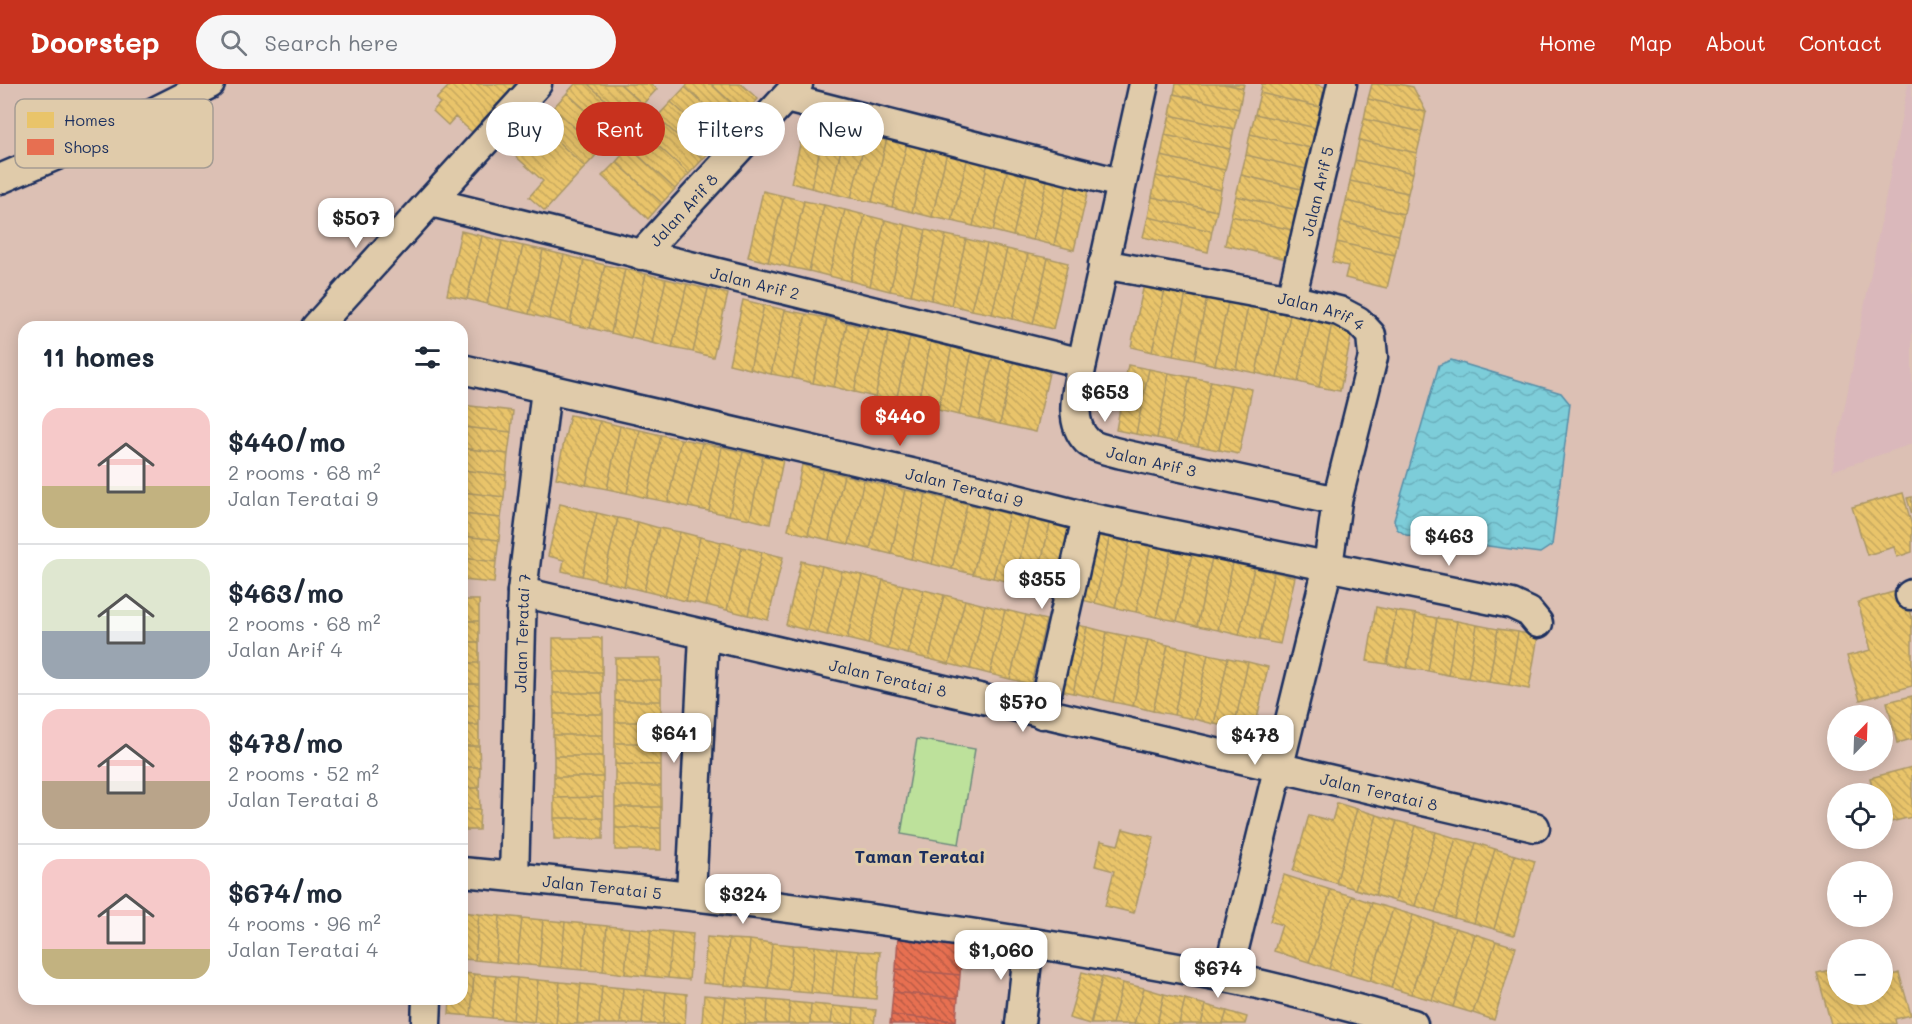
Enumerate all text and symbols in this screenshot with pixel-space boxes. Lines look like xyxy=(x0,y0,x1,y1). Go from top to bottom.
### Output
search box xyxy=(196,15,616,69)
text: Doorstep xyxy=(30,24,160,60)
icon: search xyxy=(217,26,250,59)
text: Search here xyxy=(265,28,398,57)
text: Home xyxy=(1539,29,1596,56)
text: Map xyxy=(1629,29,1672,56)
text: About xyxy=(1705,29,1766,56)
text: Contact xyxy=(1799,29,1882,56)
legend xyxy=(15,99,213,168)
chip: Buy xyxy=(486,102,564,156)
chip: Rent xyxy=(576,102,665,156)
chip: Filters xyxy=(677,102,785,156)
chip: New xyxy=(797,102,884,156)
text: Homes xyxy=(64,109,115,130)
text: Shops xyxy=(64,136,109,157)
street label: Jalan Arif 5 xyxy=(1296,144,1337,238)
street label: Jalan Arif 8 xyxy=(644,168,722,250)
pin: $507 xyxy=(320,198,392,249)
text: $507 xyxy=(332,204,380,230)
street label: Jalan Arif 2 xyxy=(709,261,802,303)
street label: Jalan Arif 4 xyxy=(1276,286,1371,334)
text: 11 homes xyxy=(42,340,155,374)
icon: filters xyxy=(411,341,444,374)
pin: $653 xyxy=(1069,372,1141,423)
text: $653 xyxy=(1081,378,1129,404)
pin: $440 xyxy=(864,396,936,447)
text: $440 xyxy=(875,402,925,428)
text: $440/mo xyxy=(228,425,345,459)
icon: home xyxy=(90,432,162,504)
street label: Jalan Arif 3 xyxy=(1104,440,1198,480)
text: 2 rooms · 68 m² xyxy=(228,459,381,485)
street label: Jalan Teratai 9 xyxy=(904,462,1025,511)
text: Jalan Teratai 9 xyxy=(228,485,378,511)
pin: $463 xyxy=(1413,516,1485,567)
text: $463 xyxy=(1424,522,1474,548)
pin: $355 xyxy=(1006,559,1078,610)
text: $355 xyxy=(1018,565,1066,591)
street label: Jalan Teratai 7 xyxy=(509,572,535,693)
text: $463/mo xyxy=(228,576,344,610)
icon: home xyxy=(90,583,162,655)
text: 2 rooms · 68 m² xyxy=(228,610,381,636)
text: Jalan Arif 4 xyxy=(228,636,342,662)
street label: Jalan Teratai 8 xyxy=(827,653,950,701)
pin: $570 xyxy=(987,682,1059,733)
text: $570 xyxy=(999,688,1047,714)
north arrow xyxy=(1827,705,1893,771)
map controls xyxy=(1827,705,1893,1005)
pin: $641 xyxy=(638,713,710,764)
pin: $478 xyxy=(1219,715,1291,766)
text: $641 xyxy=(651,719,697,745)
text: $478 xyxy=(1231,721,1279,747)
text: $478/mo xyxy=(228,726,343,760)
icon: home xyxy=(90,733,162,805)
text: 2 rooms · 52 m² xyxy=(228,760,379,786)
street label: Jalan Teratai 8 xyxy=(1318,767,1441,815)
button: locate xyxy=(1827,783,1893,849)
text: Jalan Teratai 8 xyxy=(228,786,378,812)
district label: Taman Teratai xyxy=(855,844,985,868)
button: + xyxy=(1827,861,1893,927)
street label: Jalan Teratai 5 xyxy=(542,869,663,903)
pin: $324 xyxy=(707,874,779,925)
text: $674/mo xyxy=(228,876,342,910)
text: $324 xyxy=(719,880,767,906)
icon: home xyxy=(90,883,162,955)
text: 4 rooms · 96 m² xyxy=(228,910,381,936)
pin: $1,060 xyxy=(952,930,1050,981)
text: Jalan Teratai 4 xyxy=(228,936,378,962)
text: $1,060 xyxy=(968,936,1034,962)
button: − xyxy=(1827,939,1893,1005)
pin: $674 xyxy=(1182,948,1254,999)
text: $674 xyxy=(1194,954,1242,980)

